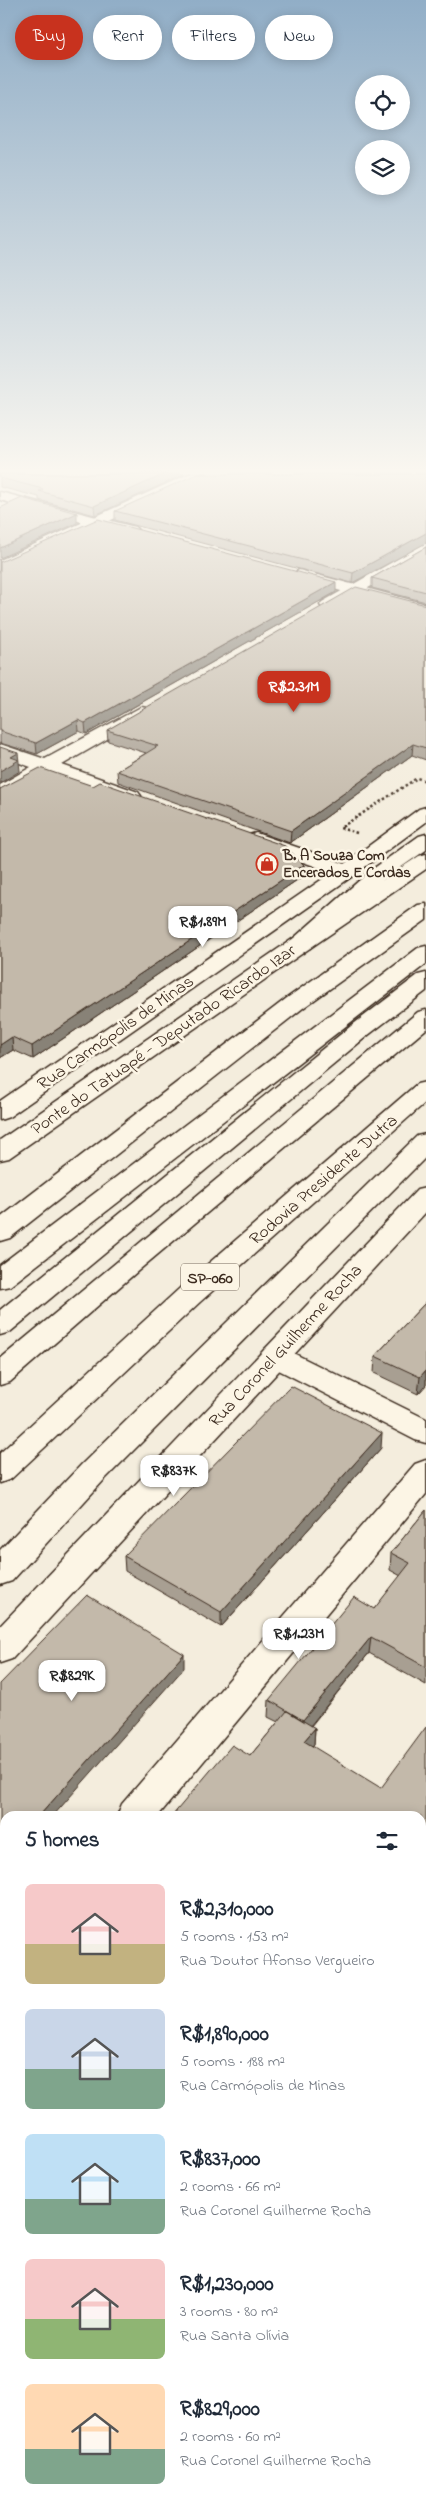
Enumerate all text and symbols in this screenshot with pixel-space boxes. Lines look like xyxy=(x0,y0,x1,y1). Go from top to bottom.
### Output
chip: Buy xyxy=(15,15,83,60)
chip: Rent xyxy=(93,15,162,60)
chip: Filters xyxy=(172,15,255,60)
chip: New xyxy=(265,15,333,60)
map controls xyxy=(355,75,410,195)
button: locate xyxy=(355,75,410,130)
button: layers xyxy=(355,140,410,195)
pin: R$2.31M xyxy=(248,670,340,713)
text: R$2.31M xyxy=(268,675,320,699)
place label: B. A Souza Com Encerados E Cordas xyxy=(282,845,411,884)
shop icon: B. A Souza Com Encerados E Cordas xyxy=(255,852,279,876)
pin: R$1.89M xyxy=(157,906,249,948)
text: R$1.89M xyxy=(179,910,227,934)
street label: Ponte do Tatuapé - Deputado Ricardo Izar xyxy=(26,938,302,1143)
street label: Rua Carmópolis de Minas xyxy=(32,970,200,1098)
street label: Rodovia Presidente Dutra xyxy=(244,1109,404,1252)
street label: Rua Coronel Guilherme Rocha xyxy=(204,1259,369,1434)
road number: SP-060 xyxy=(181,1264,239,1290)
pin: R$837K xyxy=(133,1454,215,1497)
text: R$837K xyxy=(151,1459,197,1483)
pin: R$1.23M xyxy=(253,1618,345,1660)
text: R$1.23M xyxy=(273,1622,325,1646)
pin: R$829K xyxy=(31,1660,113,1702)
text: R$829K xyxy=(49,1664,95,1688)
text: 5 homes xyxy=(25,1826,100,1856)
icon: filters xyxy=(373,1827,401,1855)
text: R$2,310,000 xyxy=(180,1895,274,1925)
icon: home xyxy=(65,1904,125,1964)
text: 5 rooms · 153 m² xyxy=(180,1925,289,1949)
text: Rua Doutor Afonso Vergueiro xyxy=(180,1949,375,1973)
text: R$1,890,000 xyxy=(180,2020,269,2050)
icon: home xyxy=(65,2029,125,2089)
text: 5 rooms · 188 m² xyxy=(180,2050,285,2074)
text: Rua Carmópolis de Minas xyxy=(180,2074,345,2098)
text: R$837,000 xyxy=(180,2145,260,2175)
icon: home xyxy=(65,2154,125,2214)
text: 2 rooms · 66 m² xyxy=(180,2175,281,2199)
text: Rua Coronel Guilherme Rocha xyxy=(180,2199,371,2223)
text: R$1,230,000 xyxy=(180,2270,274,2300)
icon: home xyxy=(65,2279,125,2339)
text: 3 rooms · 80 m² xyxy=(180,2300,278,2324)
text: Rua Santa Olívia xyxy=(180,2324,289,2348)
text: R$829,000 xyxy=(180,2395,260,2425)
icon: home xyxy=(65,2404,125,2464)
text: 2 rooms · 60 m² xyxy=(180,2425,281,2449)
text: Rua Coronel Guilherme Rocha xyxy=(180,2449,371,2473)

